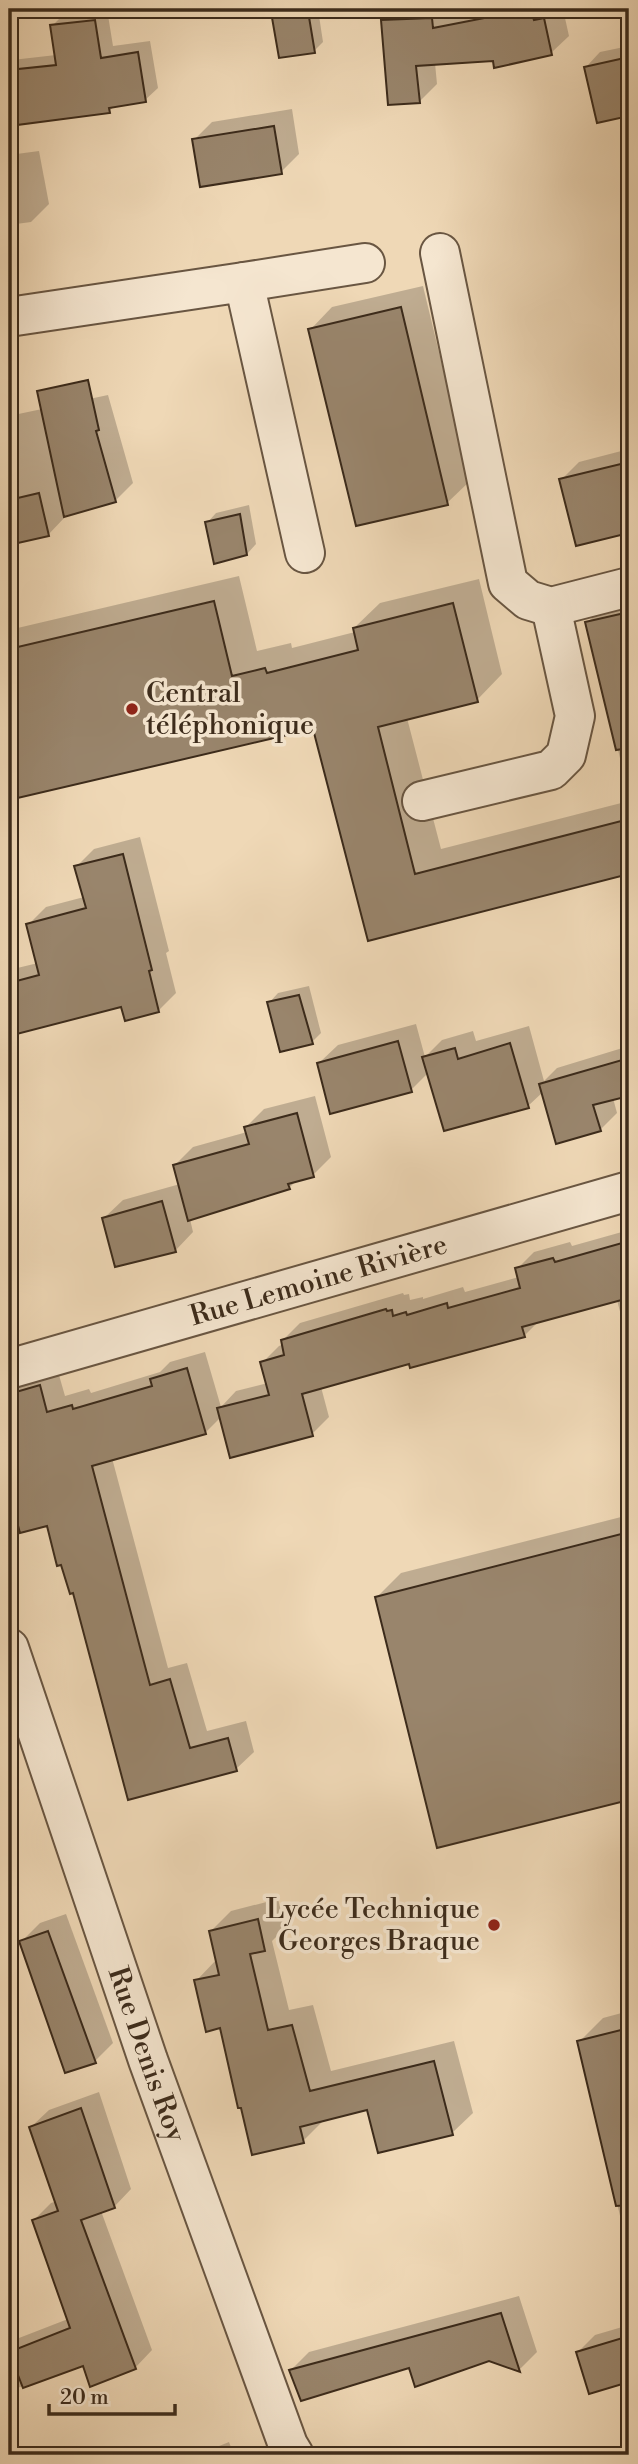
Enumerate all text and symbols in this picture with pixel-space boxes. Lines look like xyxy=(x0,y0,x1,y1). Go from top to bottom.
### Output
place label: Central téléphonique xyxy=(146,676,314,743)
marker: Central téléphonique xyxy=(124,701,140,717)
street label: Rue Lemoine Rivière xyxy=(186,1227,451,1334)
place label: Lycée Technique Georges Braque xyxy=(266,1892,480,1959)
marker: Lycée Technique Georges Braque xyxy=(486,1917,502,1933)
street label: Rue Denis Roy xyxy=(100,1962,194,2147)
scale bar xyxy=(49,2373,175,2417)
text: 20 m xyxy=(60,2385,109,2411)

